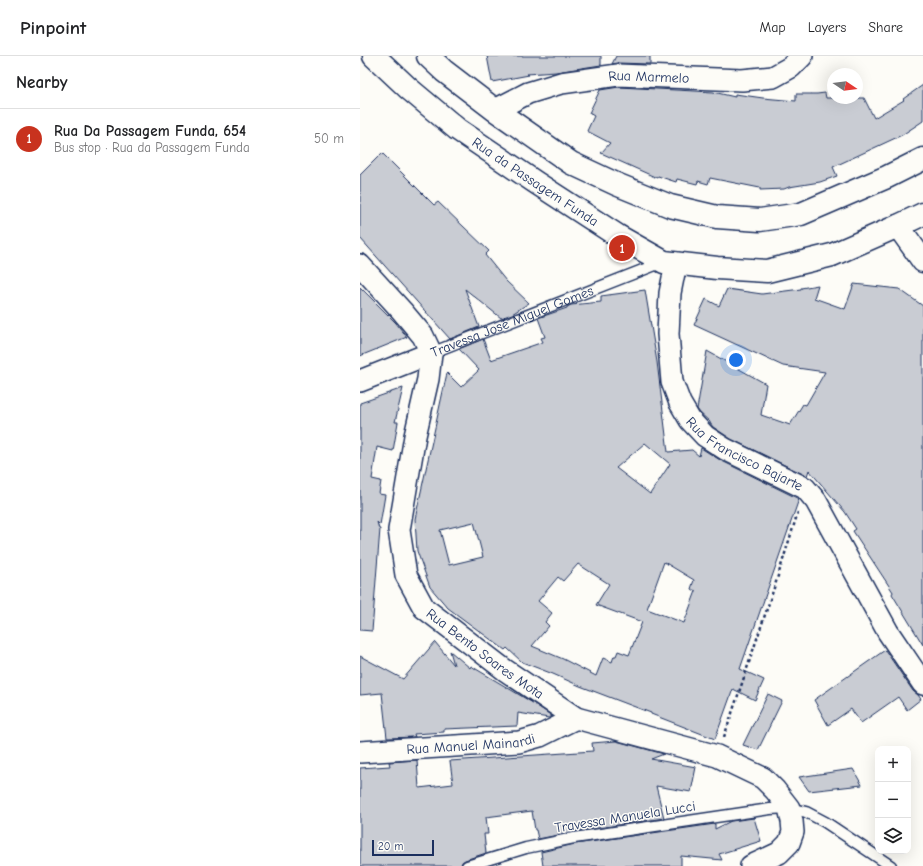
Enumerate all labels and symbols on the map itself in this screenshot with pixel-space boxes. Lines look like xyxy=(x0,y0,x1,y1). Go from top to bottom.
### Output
street label: Rua Marmelo xyxy=(607,66,690,86)
north arrow xyxy=(827,68,863,104)
street label: Rua da Passagem Funda xyxy=(469,133,602,230)
pin: 1 xyxy=(609,233,635,263)
street label: Travessa José Miguel Gomes xyxy=(428,282,596,361)
your location xyxy=(726,350,746,370)
street label: Rua Francisco Bajarte xyxy=(683,413,806,494)
street label: Rua Bento Soares Mota xyxy=(423,604,547,702)
street label: Rua Manuel Mainardi xyxy=(406,729,537,758)
street label: Travessa Manuela Lucci xyxy=(553,797,697,837)
scale bar xyxy=(372,838,434,857)

